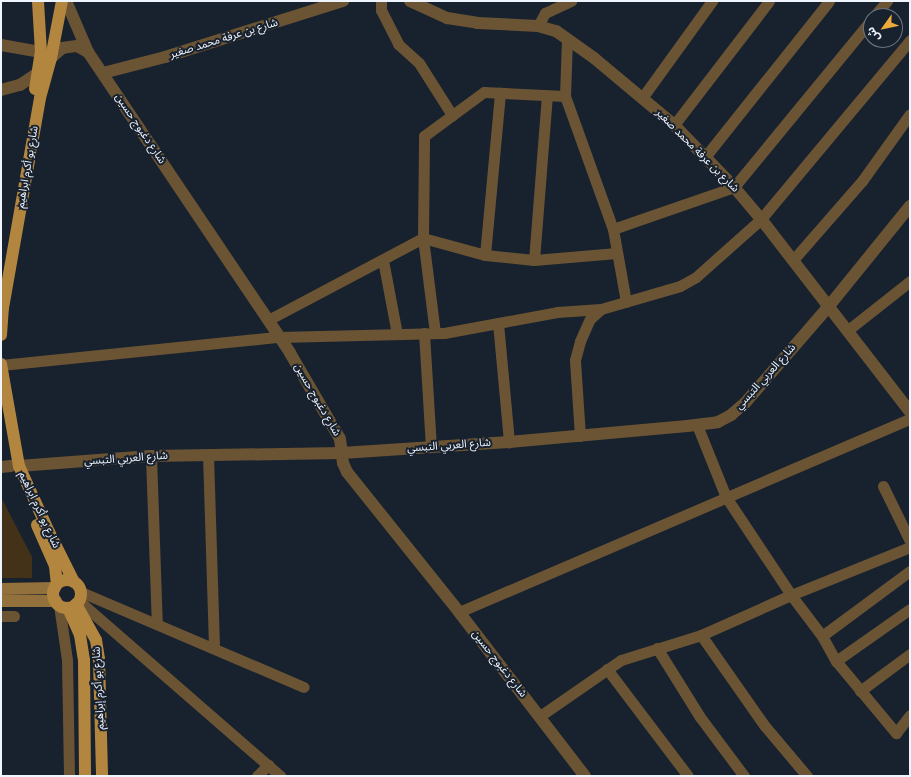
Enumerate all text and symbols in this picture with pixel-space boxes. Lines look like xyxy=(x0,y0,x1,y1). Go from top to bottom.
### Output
north arrow xyxy=(863,8,903,48)
street label: شارع بن عرفة محمد صغير xyxy=(168,16,280,62)
text: ش xyxy=(864,24,883,44)
street label: شارع دغبوج حسين xyxy=(112,91,168,167)
street label: شارع بن عرفة محمد صغير xyxy=(653,107,741,195)
street label: شارع بو أكرم ابراهيم xyxy=(14,125,42,209)
street label: شارع العربي التبسي xyxy=(733,341,799,413)
street label: شارع دغبوج حسين xyxy=(291,361,343,439)
street label: شارع العربي التبسي xyxy=(407,436,491,456)
street label: شارع العربي التبسي xyxy=(84,449,168,469)
street label: شارع بو أكرم ابراهيم xyxy=(15,469,63,551)
street label: شارع دغبوج حسين xyxy=(469,628,529,700)
street label: شارع بو أكرم إبراهيم xyxy=(90,646,108,730)

